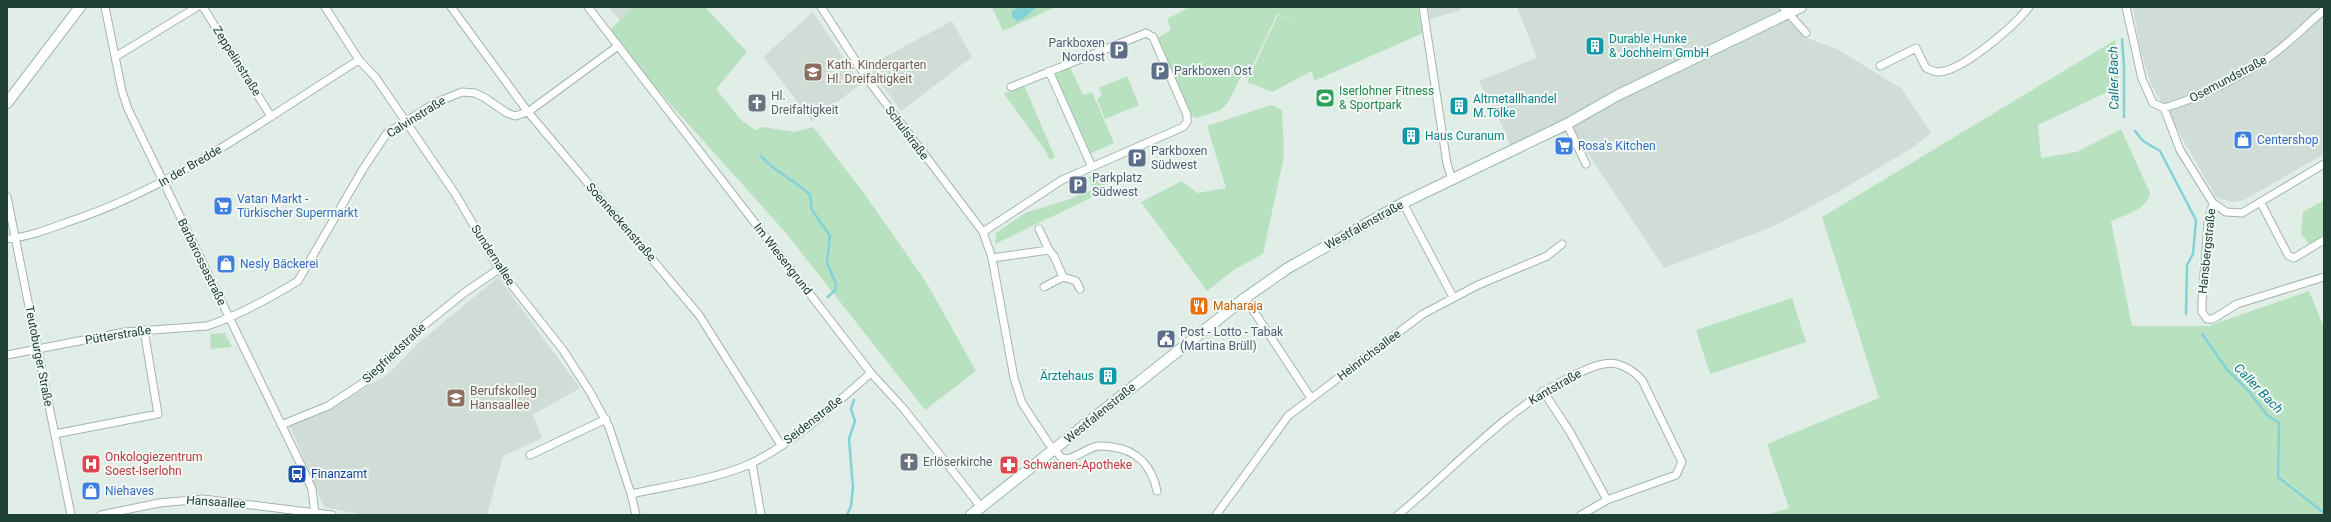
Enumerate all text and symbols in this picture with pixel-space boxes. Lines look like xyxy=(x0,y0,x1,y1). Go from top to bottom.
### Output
street label: Zeppelinstraße xyxy=(210,23,264,99)
place label: Durable Hunke & Jochheim GmbH xyxy=(1609,32,1709,60)
building icon: Durable Hunke & Jochheim GmbH xyxy=(1584,35,1606,57)
place label: Parkboxen Nordost xyxy=(1049,36,1105,64)
parking icon: Parkboxen Nordost xyxy=(1108,39,1130,61)
water label: Caller Bach xyxy=(2105,46,2122,110)
street label: Osemundstraße xyxy=(2187,53,2269,105)
place label: Kath. Kindergarten Hl. Dreifaltigkeit xyxy=(827,58,926,86)
parking icon: Parkboxen Ost xyxy=(1149,60,1171,82)
school or university icon: Kath. Kindergarten Hl. Dreifaltigkeit xyxy=(802,61,824,83)
place label: Parkboxen Ost xyxy=(1174,64,1252,78)
place label: Iserlohner Fitness & Sportpark xyxy=(1339,84,1434,112)
sports icon: Iserlohner Fitness & Sportpark xyxy=(1314,87,1336,109)
place label: Hl. Dreifaltigkeit xyxy=(771,89,839,117)
church icon: Hl. Dreifaltigkeit xyxy=(746,92,768,114)
place label: Altmetallhandel M.Tölke xyxy=(1473,92,1557,120)
street label: Calvinstraße xyxy=(384,93,448,141)
building icon: Altmetallhandel M.Tölke xyxy=(1448,95,1470,117)
street label: Schulstraße xyxy=(882,103,932,163)
building icon: Haus Curanum xyxy=(1400,125,1422,147)
place label: Haus Curanum xyxy=(1425,129,1504,143)
shop icon: Centershop xyxy=(2232,129,2254,151)
place label: Centershop xyxy=(2257,133,2319,147)
supermarket icon: Rosa's Kitchen xyxy=(1553,135,1575,157)
place label: Rosa's Kitchen xyxy=(1578,139,1656,153)
street label: In der Bredde xyxy=(156,142,224,190)
place label: Parkboxen Südwest xyxy=(1151,144,1207,172)
parking icon: Parkboxen Südwest xyxy=(1126,147,1148,169)
place label: Parkplatz Südwest xyxy=(1092,171,1142,199)
parking icon: Parkplatz Südwest xyxy=(1067,174,1089,196)
street label: Soenneckenstraße xyxy=(583,180,659,264)
place label: Vatan Markt - Türkischer Supermarkt xyxy=(237,192,358,220)
supermarket icon: Vatan Markt - Türkischer Supermarkt xyxy=(212,195,234,217)
street label: Westfalenstraße xyxy=(1322,198,1406,252)
street label: Hansbergstraße xyxy=(2196,208,2218,294)
street label: Barbarossastraße xyxy=(175,216,229,308)
street label: Im Wiesengrund xyxy=(751,221,815,297)
street label: Sundernallee xyxy=(468,222,518,288)
shop icon: Nesly Bäckerei xyxy=(215,253,237,275)
place label: Nesly Bäckerei xyxy=(240,257,319,271)
restaurant icon: Maharaja xyxy=(1188,295,1210,317)
place label: Maharaja xyxy=(1213,299,1263,313)
street label: Teutoburger Straße xyxy=(22,304,56,408)
street label: Siegfriedstraße xyxy=(359,320,429,386)
street label: Pütterstraße xyxy=(84,323,152,347)
place label: Post - Lotto - Tabak (Martina Brüll) xyxy=(1180,325,1284,353)
street label: Heinrichsallee xyxy=(1335,327,1403,383)
public building icon: Post - Lotto - Tabak (Martina Brüll) xyxy=(1155,328,1177,350)
water label: Caller Bach xyxy=(2231,360,2286,416)
building icon: Ärztehaus xyxy=(1097,365,1119,387)
street label: Kantstraße xyxy=(1526,366,1584,408)
place label: Ärztehaus xyxy=(1040,368,1094,383)
street label: Westfalenstraße xyxy=(1062,380,1138,446)
place label: Berufskolleg Hansaallee xyxy=(470,384,537,412)
school or university icon: Berufskolleg Hansaallee xyxy=(445,387,467,409)
street label: Seidenstraße xyxy=(781,393,845,447)
place label: Onkologiezentrum Soest-Iserlohn xyxy=(105,450,203,478)
church icon: Erlöserkirche xyxy=(898,451,920,473)
hospital icon: Onkologiezentrum Soest-Iserlohn xyxy=(80,453,102,475)
pharmacy icon: Schwanen-Apotheke xyxy=(998,454,1020,476)
place label: Erlöserkirche xyxy=(923,455,992,469)
place label: Schwanen-Apotheke xyxy=(1023,458,1132,472)
bus stop icon: Finanzamt xyxy=(286,463,308,485)
place label: Finanzamt xyxy=(311,467,367,481)
shop icon: Niehaves xyxy=(80,480,102,502)
place label: Niehaves xyxy=(105,484,154,498)
street label: Hansaallee xyxy=(186,493,246,511)

